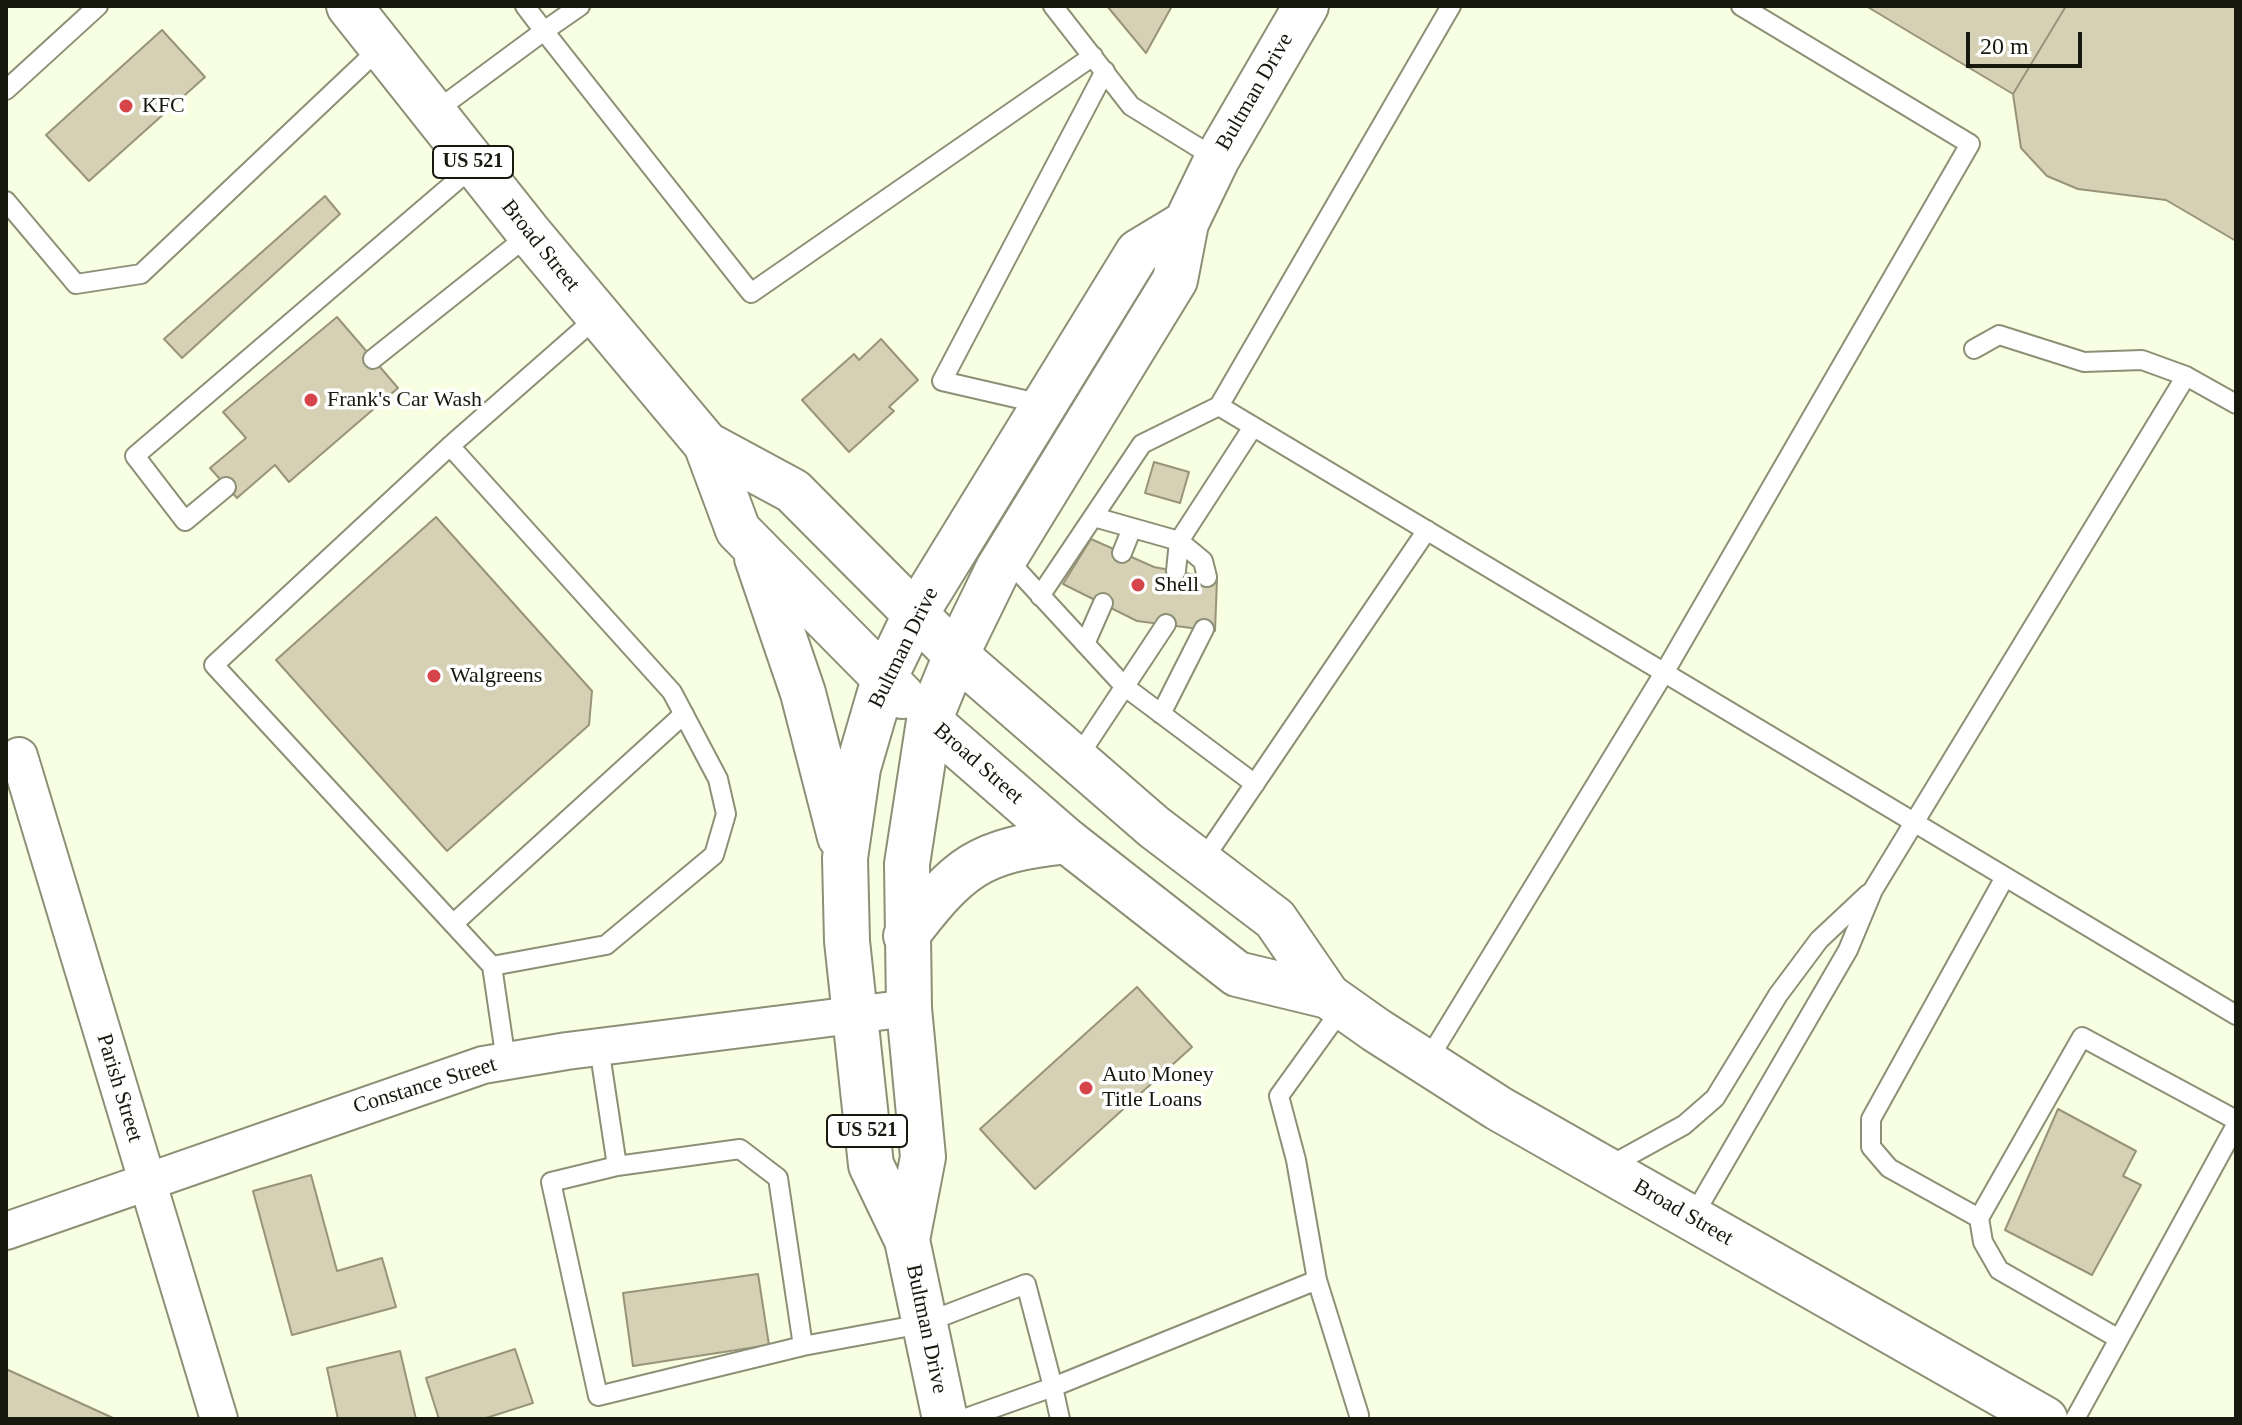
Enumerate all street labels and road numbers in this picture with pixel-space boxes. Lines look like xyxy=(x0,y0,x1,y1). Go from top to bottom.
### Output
street label: Bultman Drive xyxy=(1211,29,1299,155)
road number: US 521 xyxy=(433,146,513,178)
street label: Broad Street xyxy=(495,195,585,297)
street label: Bultman Drive xyxy=(863,583,945,713)
street label: Broad Street xyxy=(928,718,1028,810)
street label: Parish Street xyxy=(90,1031,148,1145)
street label: Constance Street xyxy=(350,1052,500,1120)
road number: US 521 xyxy=(827,1115,907,1147)
street label: Broad Street xyxy=(1629,1174,1737,1252)
street label: Bultman Drive xyxy=(899,1262,953,1396)

